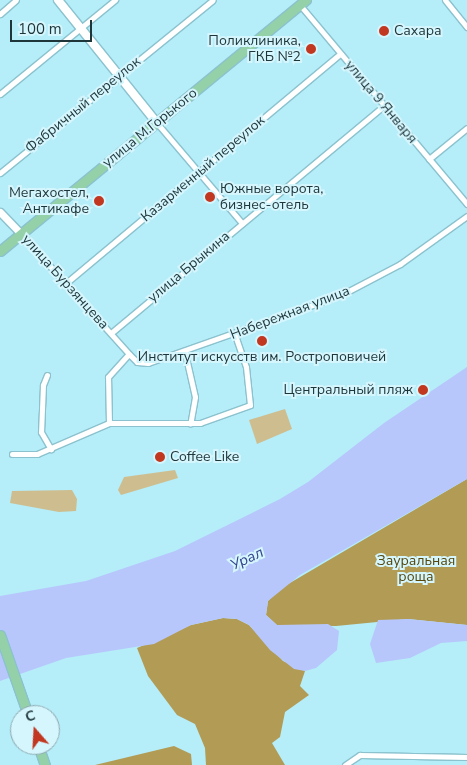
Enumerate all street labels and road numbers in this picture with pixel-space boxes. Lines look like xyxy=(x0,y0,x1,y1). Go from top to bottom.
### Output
street label: Фабричный переулок xyxy=(22,53,144,157)
street label: улица 9 Января xyxy=(341,57,421,147)
street label: улица М.Горького xyxy=(99,85,201,171)
street label: Казарменный переулок xyxy=(138,112,268,226)
street label: улица Брыкина xyxy=(145,228,233,306)
street label: улица Бурзянцева xyxy=(18,231,112,333)
street label: Набережная улица xyxy=(228,282,352,344)

